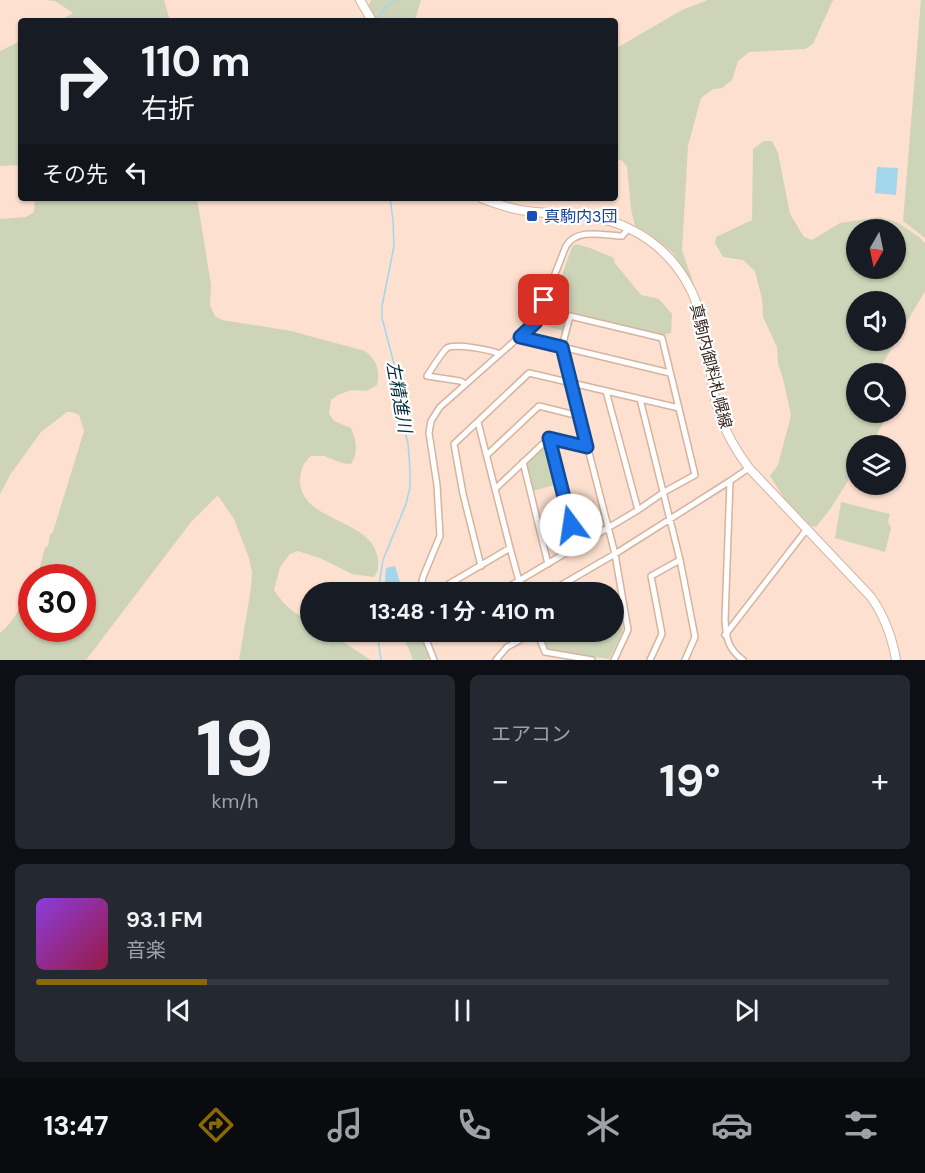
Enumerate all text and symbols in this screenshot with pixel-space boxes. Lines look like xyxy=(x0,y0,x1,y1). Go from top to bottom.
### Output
text: 110 m xyxy=(141,34,251,89)
icon: right xyxy=(42,42,120,120)
text: 右折 xyxy=(141,91,195,126)
icon: left xyxy=(120,156,153,189)
text: その先 xyxy=(42,160,108,189)
place label: 真駒内3団 xyxy=(544,206,617,227)
marker: 真駒内3団 xyxy=(525,209,539,223)
north arrow xyxy=(846,219,906,279)
map controls xyxy=(846,219,906,495)
pin xyxy=(518,274,569,325)
icon: arrive xyxy=(527,283,560,316)
button: sound xyxy=(846,291,906,351)
street label: 真駒内御料札幌線 xyxy=(685,301,737,431)
water label: 左精進川 xyxy=(381,359,417,437)
button: search xyxy=(846,363,906,423)
button: layers xyxy=(846,435,906,495)
position arrow xyxy=(539,493,603,557)
speed limit sign: 30 xyxy=(18,564,96,642)
text: 13:48 · 1 分 · 410 m xyxy=(369,597,555,626)
text: 19 xyxy=(196,698,274,799)
text: エアコン xyxy=(491,721,571,747)
text: 19° xyxy=(659,751,721,810)
text: − xyxy=(491,759,509,802)
text: + xyxy=(871,759,889,802)
text: km/h xyxy=(211,788,259,814)
text: 93.1 FM xyxy=(126,905,203,934)
text: 音楽 xyxy=(126,937,166,963)
icon: previous xyxy=(162,994,195,1027)
icon: pause xyxy=(446,994,479,1027)
icon: next xyxy=(730,994,763,1027)
icon: directions xyxy=(195,1104,237,1146)
icon: music xyxy=(324,1104,366,1146)
icon: phone xyxy=(453,1104,495,1146)
icon: climate xyxy=(582,1104,624,1146)
icon: car xyxy=(711,1104,753,1146)
icon: filters xyxy=(840,1104,882,1146)
text: 13:47 xyxy=(43,1108,108,1143)

